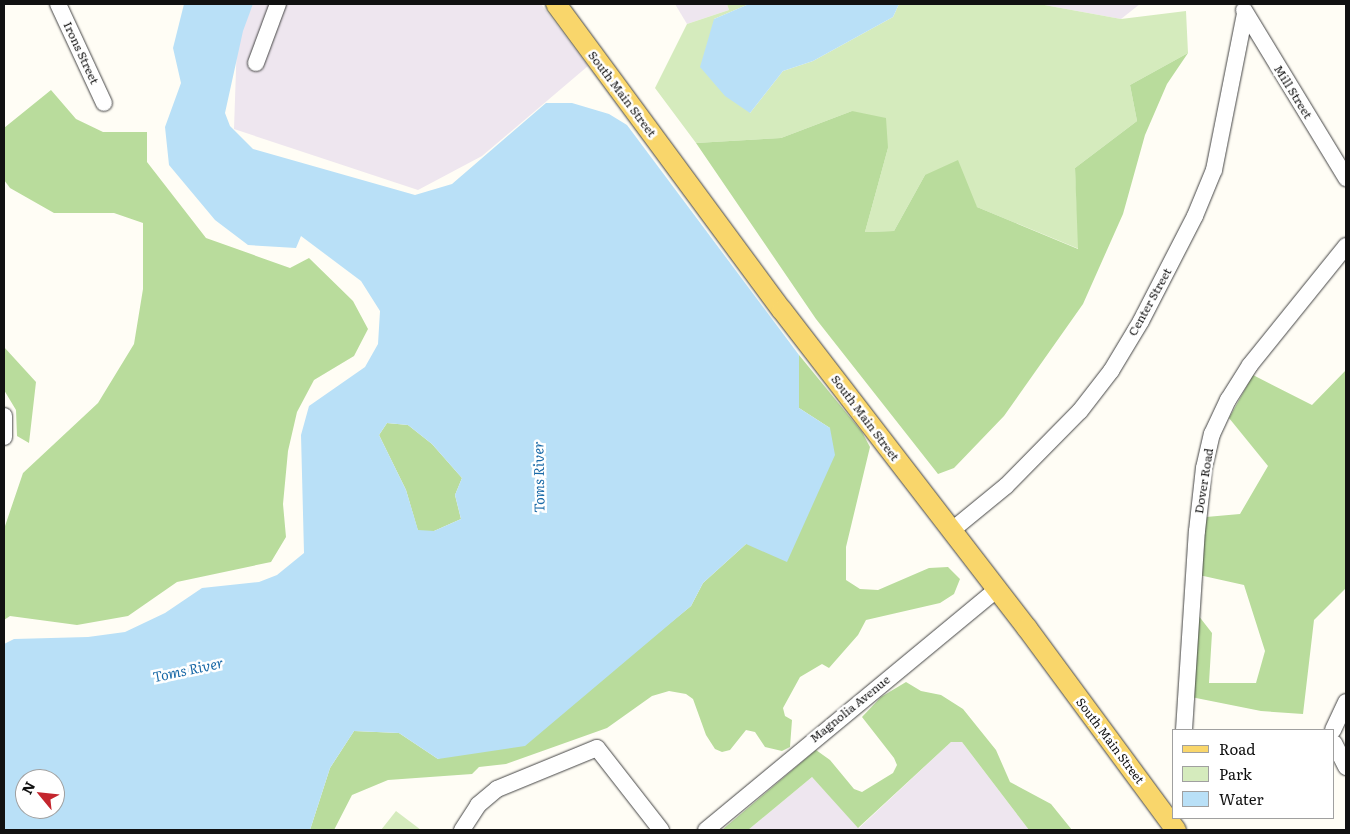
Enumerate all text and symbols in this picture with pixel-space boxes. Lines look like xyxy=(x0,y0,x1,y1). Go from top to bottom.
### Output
street label: Irons Street xyxy=(60,19,102,87)
street label: South Main Street xyxy=(585,48,659,140)
street label: Mill Street xyxy=(1271,62,1315,122)
street label: Center Street xyxy=(1125,266,1175,338)
street label: South Main Street xyxy=(828,372,902,464)
water label: Toms River xyxy=(529,441,547,513)
street label: Dover Road xyxy=(1192,447,1216,515)
water label: Toms River xyxy=(151,653,225,685)
street label: Magnolia Avenue xyxy=(807,672,893,746)
street label: South Main Street xyxy=(1073,695,1147,787)
legend xyxy=(1172,729,1335,819)
text: Road xyxy=(1219,737,1255,760)
text: Park xyxy=(1219,762,1252,785)
north arrow xyxy=(15,769,65,819)
text: N xyxy=(16,778,39,797)
text: Water xyxy=(1219,787,1264,810)

